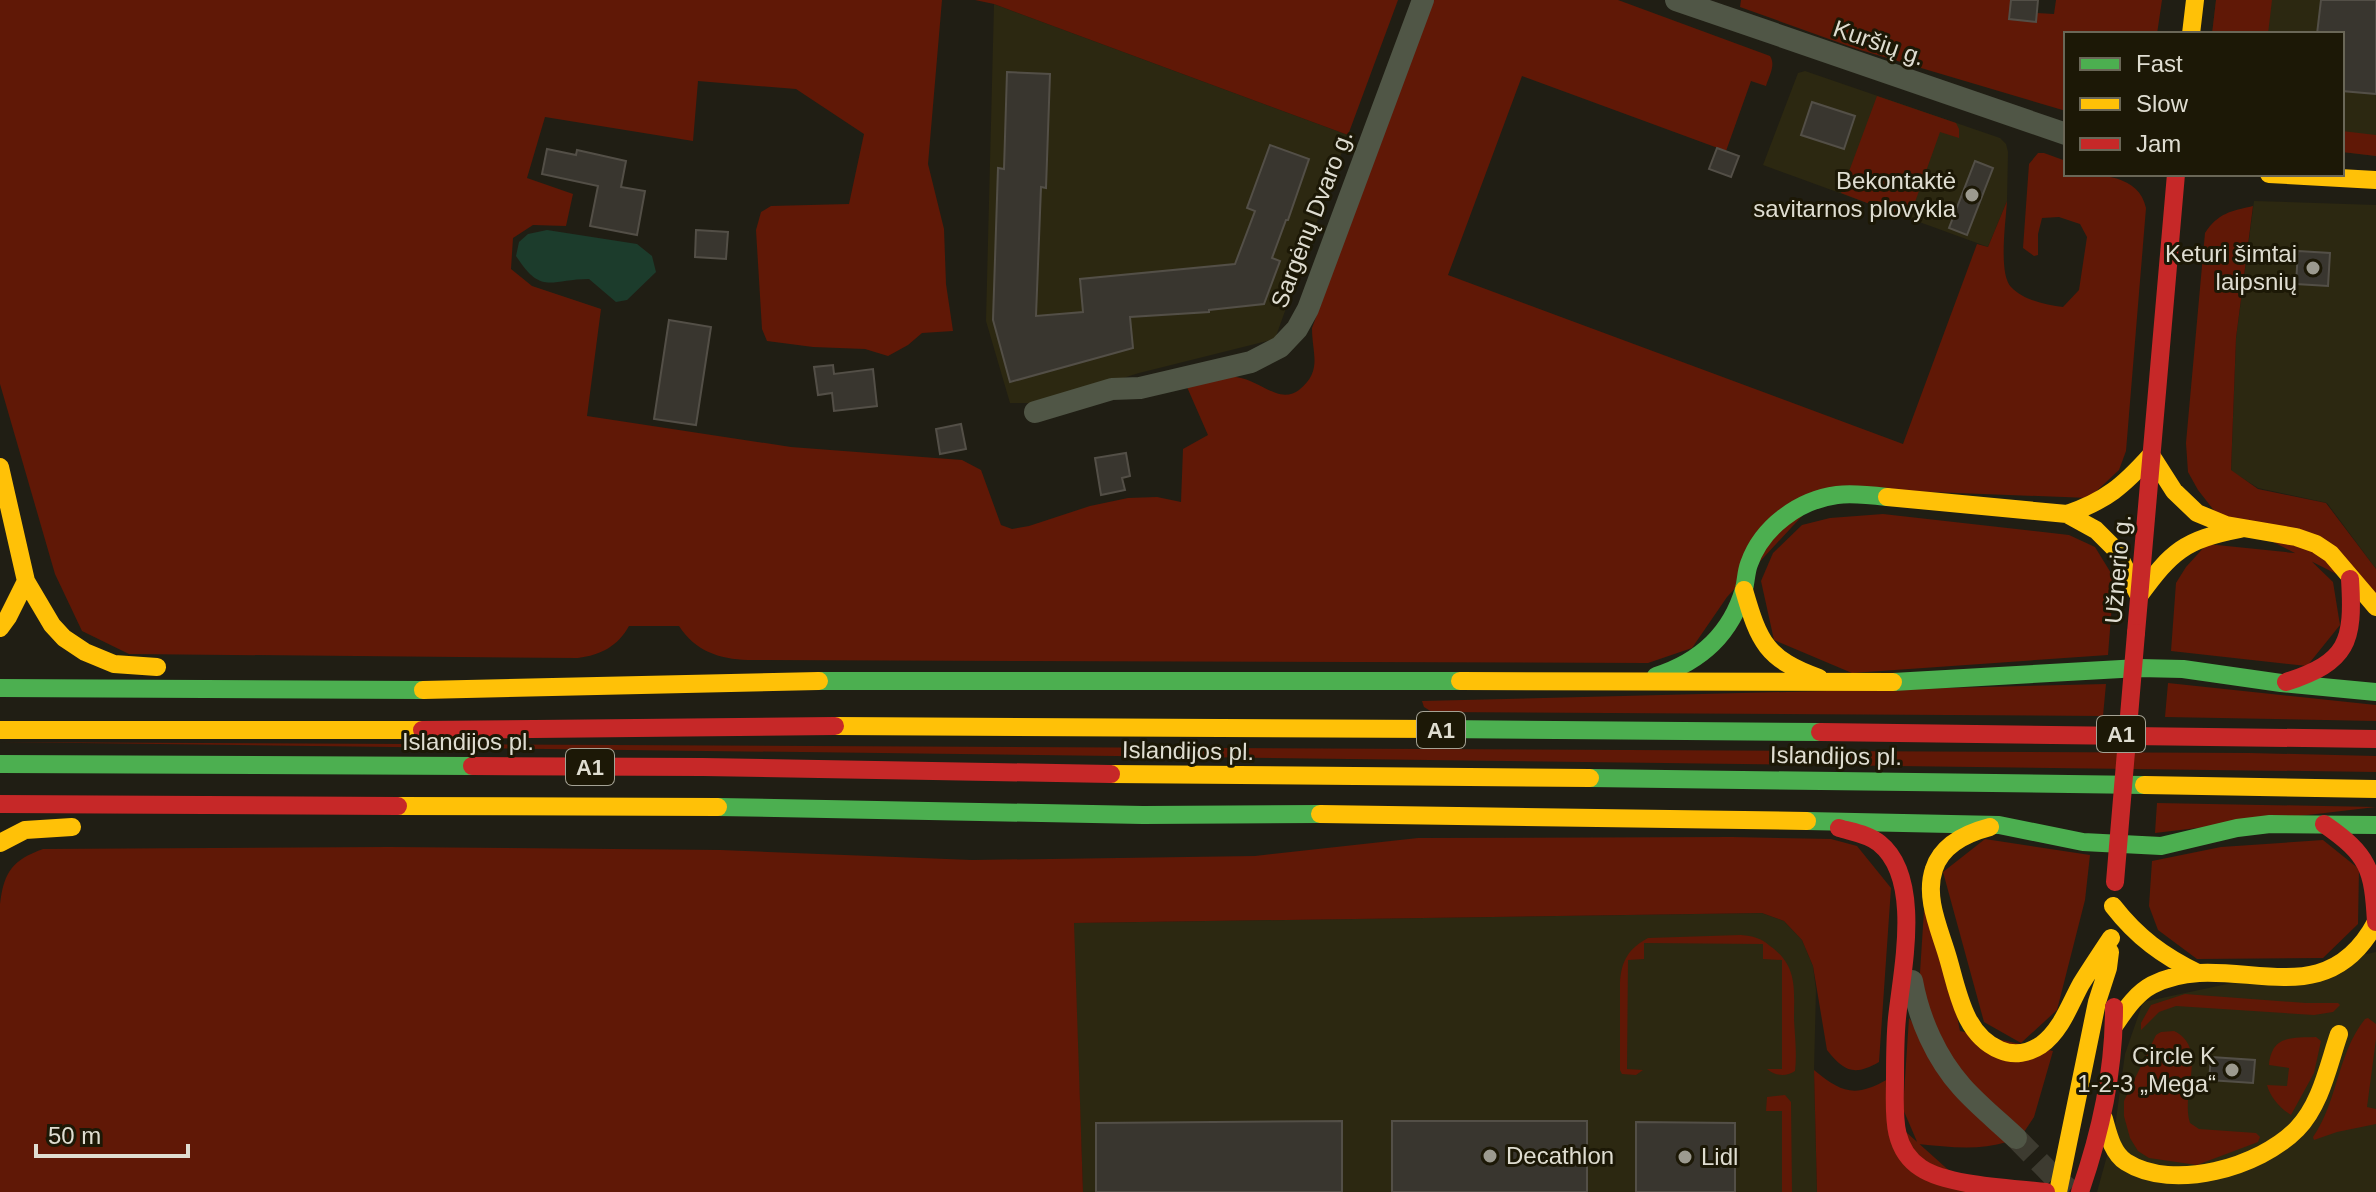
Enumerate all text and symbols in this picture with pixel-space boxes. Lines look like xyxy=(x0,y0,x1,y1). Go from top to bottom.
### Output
street label: Kuršių g. xyxy=(1830,14,1928,71)
legend xyxy=(2064,32,2344,176)
text: Fast xyxy=(2136,50,2183,77)
text: Slow xyxy=(2136,90,2189,117)
street label: Sargėnų Dvaro g. xyxy=(1265,126,1358,311)
text: Jam xyxy=(2136,130,2181,157)
place label: Bekontaktė savitarnos plovykla xyxy=(1753,167,1957,222)
marker: Bekontaktė savitarnos plovykla xyxy=(1963,186,1981,204)
place label: Keturi šimtai laipsnių xyxy=(2165,240,2297,295)
marker: Keturi šimtai laipsnių xyxy=(2304,259,2322,277)
street label: Užnerio g. xyxy=(2099,513,2136,625)
road number: A1 xyxy=(1417,712,1465,748)
road number: A1 xyxy=(2097,716,2145,752)
street label: Islandijos pl. xyxy=(402,728,534,755)
street label: Islandijos pl. xyxy=(1122,736,1254,765)
street label: Islandijos pl. xyxy=(1770,741,1902,770)
road number: A1 xyxy=(566,749,614,785)
place label: Circle K 1-2-3 „Mega“ xyxy=(2077,1042,2216,1097)
marker: Circle K 1-2-3 „Mega“ xyxy=(2223,1061,2241,1079)
scale bar xyxy=(36,1108,188,1158)
text: 50 m xyxy=(48,1122,101,1149)
place label: Decathlon xyxy=(1506,1142,1614,1169)
place label: Lidl xyxy=(1701,1143,1738,1170)
marker: Decathlon xyxy=(1481,1147,1499,1165)
marker: Lidl xyxy=(1676,1148,1694,1166)

